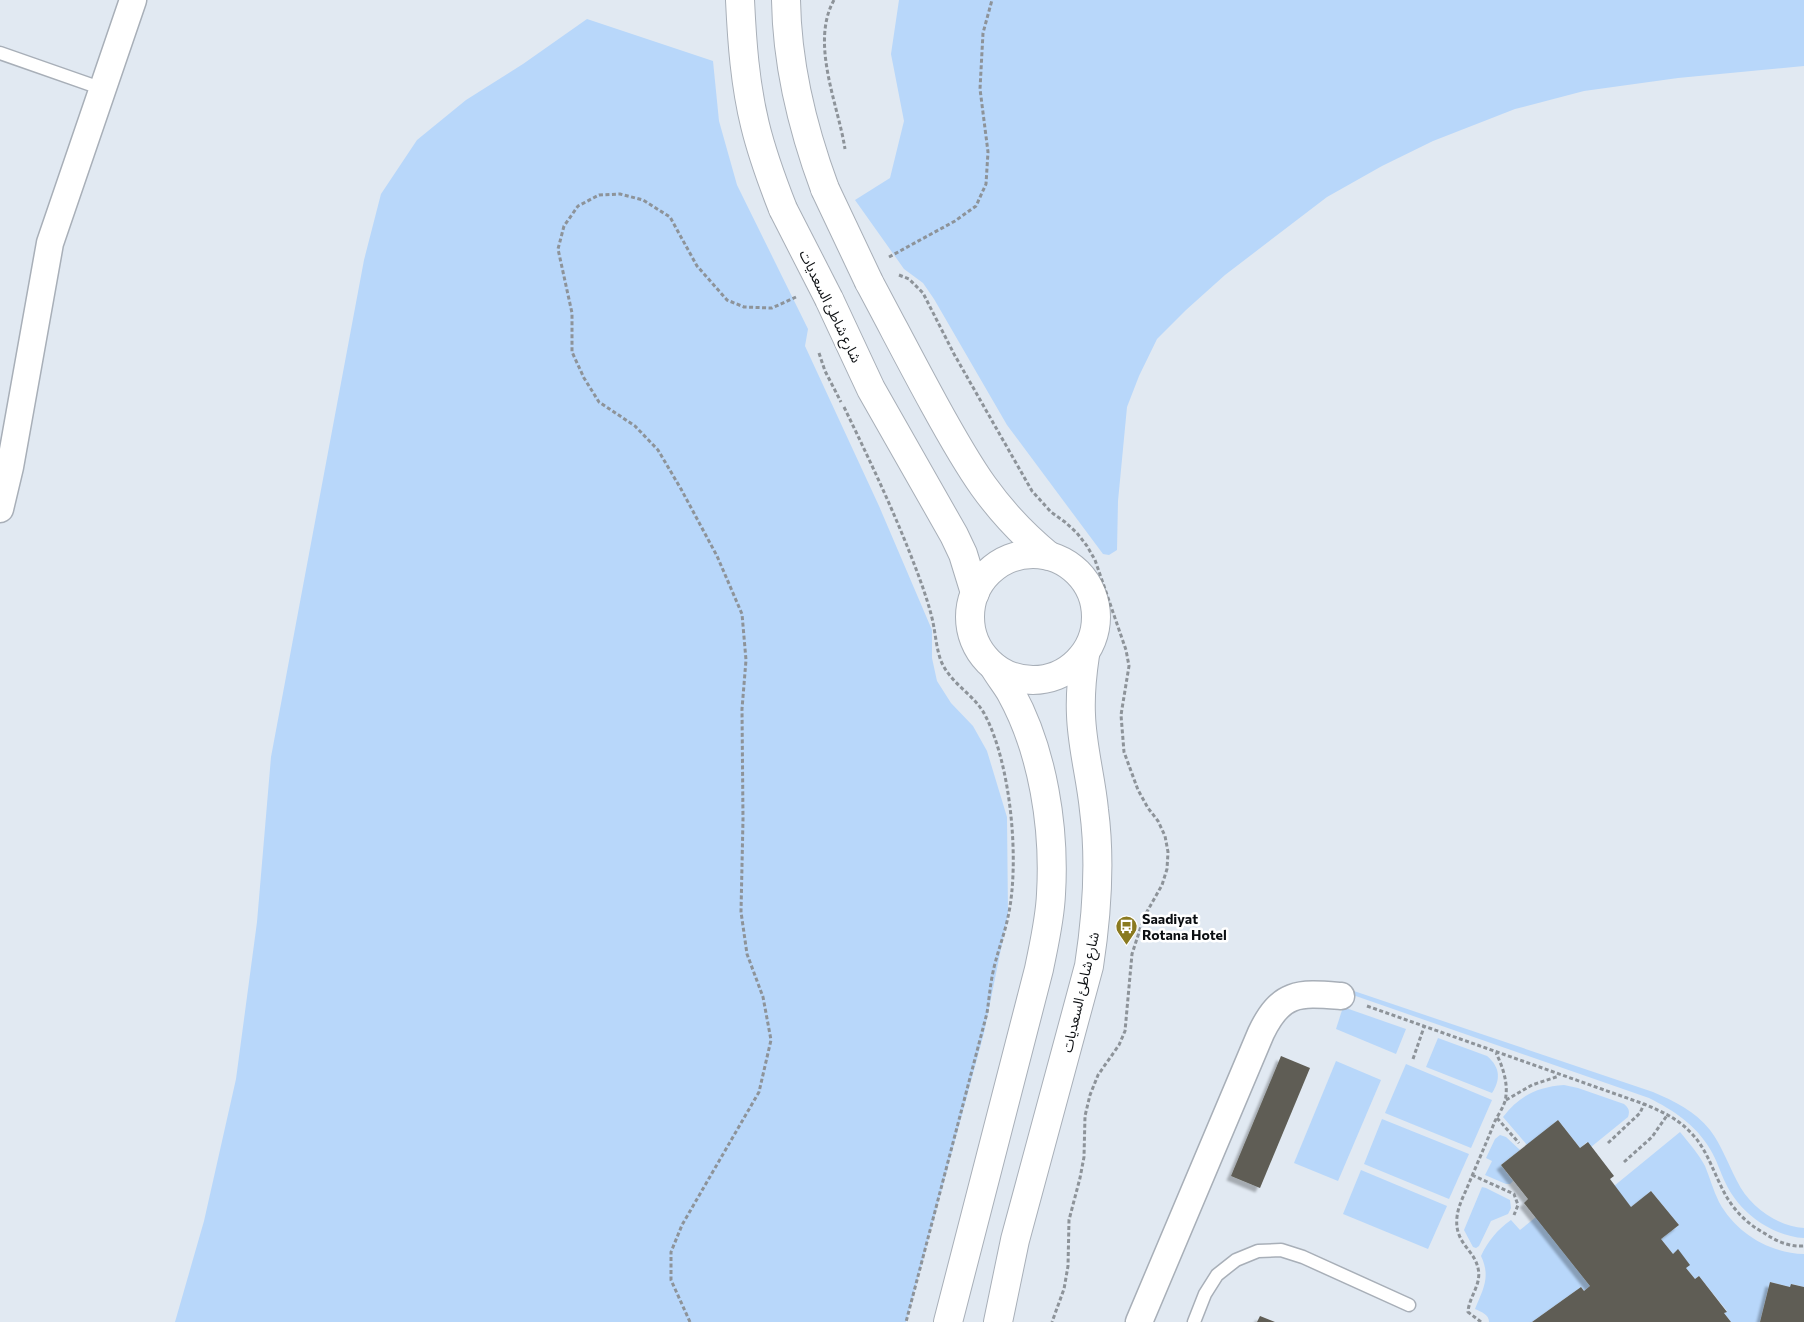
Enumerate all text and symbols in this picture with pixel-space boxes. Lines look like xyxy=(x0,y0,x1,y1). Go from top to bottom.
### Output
street label: شارع شاطئ السعديات xyxy=(794,247,866,366)
place label: Saadiyat Rotana Hotel xyxy=(1142,910,1227,943)
bus stop icon: Saadiyat Rotana Hotel xyxy=(1114,914,1138,945)
street label: شارع شاطئ السعديات xyxy=(1058,930,1105,1055)

